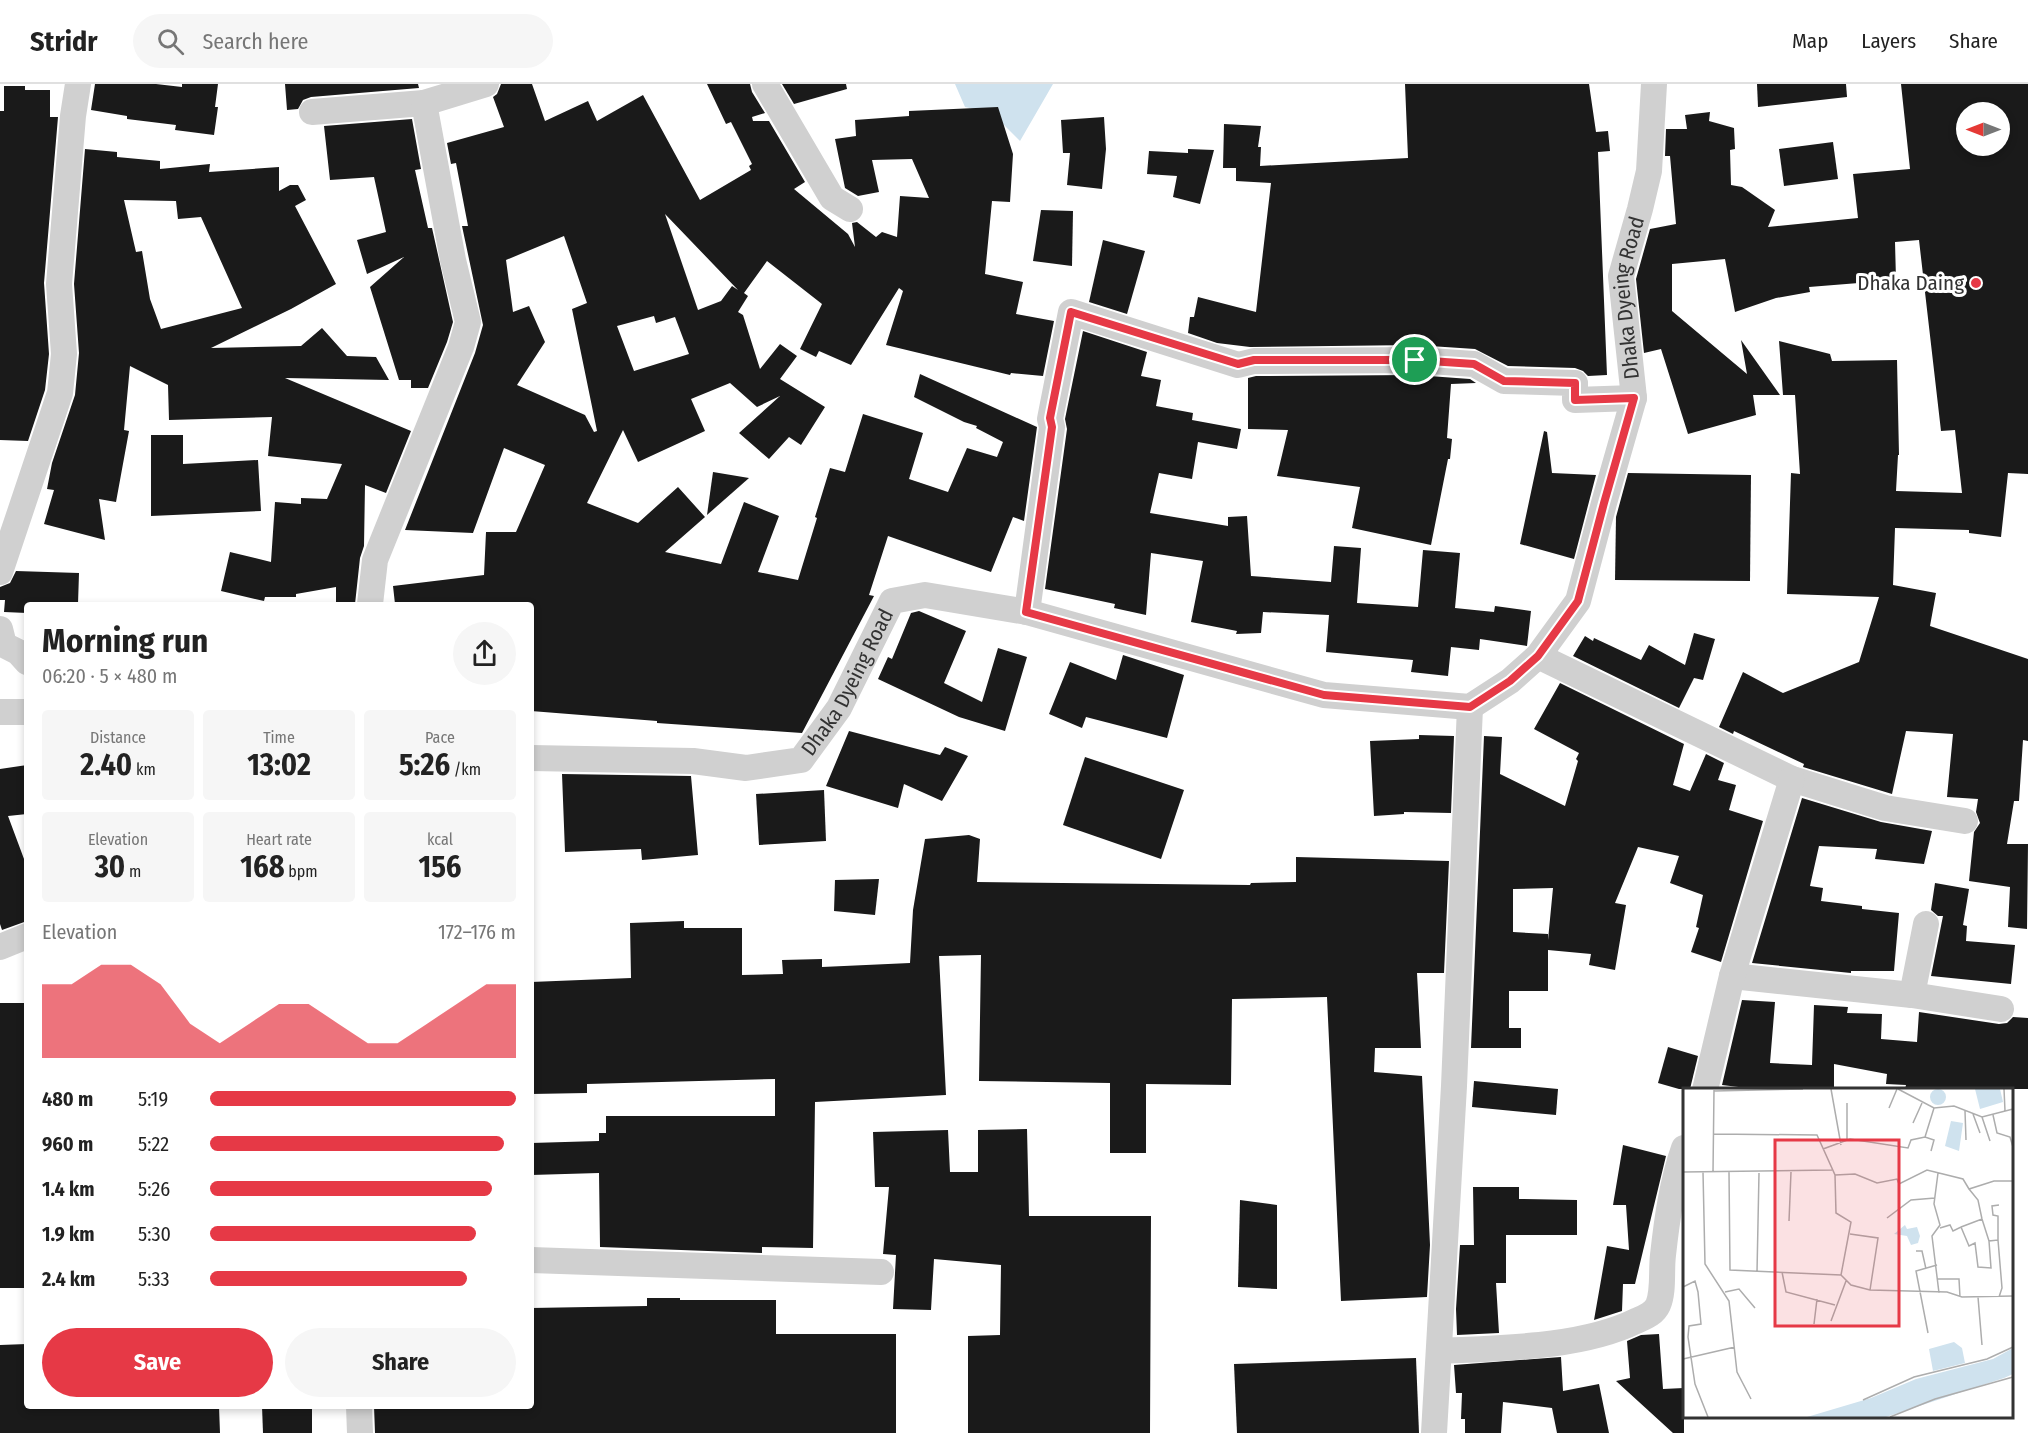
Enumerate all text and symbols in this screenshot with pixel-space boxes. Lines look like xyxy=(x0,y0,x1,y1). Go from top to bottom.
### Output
search box xyxy=(133,14,553,68)
text: Stridr xyxy=(30,25,97,58)
icon: search xyxy=(154,25,187,58)
text: Search here xyxy=(202,28,308,55)
text: Map xyxy=(1792,28,1828,54)
text: Layers xyxy=(1861,28,1916,54)
text: Share xyxy=(1949,28,1998,54)
north arrow xyxy=(1956,102,2010,156)
map controls xyxy=(1956,102,2010,156)
street label: Dhaka Dyeing Road xyxy=(1608,214,1650,380)
place label: Dhaka Daing xyxy=(1857,270,1964,296)
marker: Dhaka Daing xyxy=(1969,276,1983,290)
pin xyxy=(1389,334,1440,385)
icon: arrive xyxy=(1398,343,1431,376)
street label: Dhaka Dyeing Road xyxy=(796,605,899,761)
text: Morning run xyxy=(42,621,208,661)
button: share xyxy=(453,622,516,685)
text: 06:20 · 5 × 480 m xyxy=(42,664,177,688)
text: Distance xyxy=(90,728,146,747)
text: Time xyxy=(263,728,295,747)
text: Pace xyxy=(425,728,455,747)
text: 2.40 xyxy=(80,747,132,783)
text: 13:02 xyxy=(247,747,311,783)
text: 5:26 xyxy=(399,747,450,783)
text: km xyxy=(132,760,156,779)
text: /km xyxy=(450,760,481,779)
text: Elevation xyxy=(88,830,148,849)
text: Heart rate xyxy=(246,830,312,849)
text: kcal xyxy=(427,830,453,849)
text: 30 xyxy=(95,849,125,885)
text: 168 xyxy=(240,849,285,885)
text: 156 xyxy=(418,849,462,885)
text: m xyxy=(125,862,141,881)
text: bpm xyxy=(285,862,318,881)
text: Elevation xyxy=(42,920,117,944)
text: 172–176 m xyxy=(438,920,516,944)
text: 480 m xyxy=(42,1087,93,1111)
text: 5:19 xyxy=(138,1087,168,1111)
inset map xyxy=(1683,1088,2013,1418)
text: 960 m xyxy=(42,1132,93,1156)
text: 5:22 xyxy=(138,1132,169,1156)
text: 1.4 km xyxy=(42,1177,94,1201)
text: 5:26 xyxy=(138,1177,170,1201)
text: 1.9 km xyxy=(42,1222,95,1246)
text: 5:30 xyxy=(138,1222,171,1246)
text: 2.4 km xyxy=(42,1267,95,1291)
text: 5:33 xyxy=(138,1267,170,1291)
button: Save xyxy=(42,1328,273,1397)
button: Share xyxy=(285,1328,516,1397)

